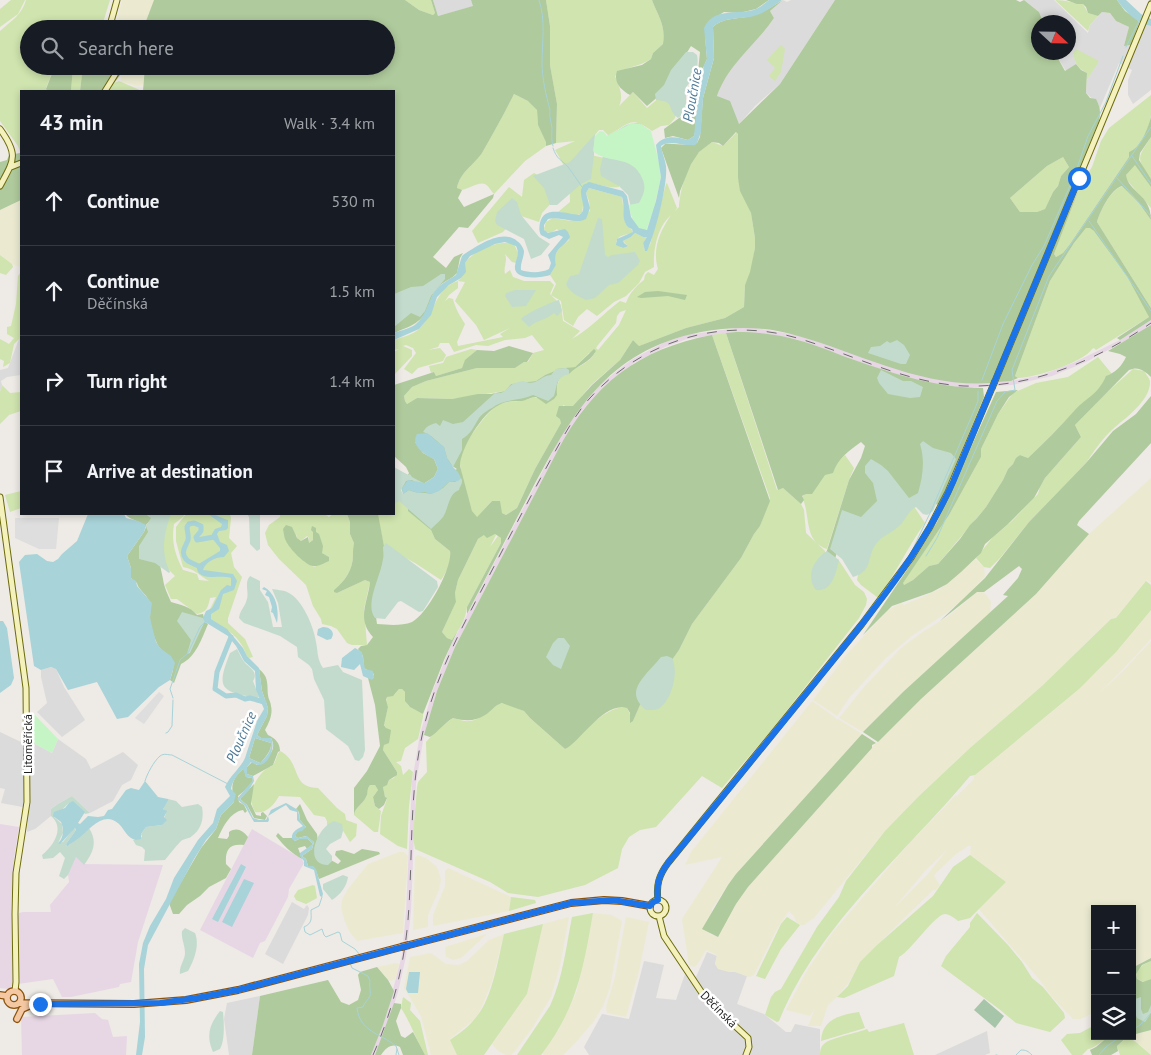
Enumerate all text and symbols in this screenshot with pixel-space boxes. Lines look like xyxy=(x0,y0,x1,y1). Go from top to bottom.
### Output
north arrow xyxy=(1031,15,1076,60)
search box xyxy=(20,20,395,75)
icon: search xyxy=(38,34,66,62)
text: Search here xyxy=(78,36,174,60)
water label: Ploučnice xyxy=(678,66,706,123)
text: 43 min xyxy=(40,109,103,136)
text: Walk · 3.4 km xyxy=(284,113,375,133)
route start xyxy=(1068,167,1091,190)
icon: ahead xyxy=(40,187,68,215)
text: Continue xyxy=(87,189,159,213)
text: 530 m xyxy=(332,191,375,211)
text: Continue xyxy=(87,269,159,293)
icon: ahead xyxy=(40,277,68,305)
text: 1.5 km xyxy=(329,281,375,301)
text: Děčínská xyxy=(87,293,148,313)
icon: right xyxy=(40,367,68,395)
text: Turn right xyxy=(87,369,167,393)
text: 1.4 km xyxy=(329,371,375,391)
icon: arrive xyxy=(40,457,68,485)
text: Arrive at destination xyxy=(87,459,253,483)
water label: Ploučnice xyxy=(222,708,260,765)
street label: Litoměřická xyxy=(20,714,35,774)
map controls xyxy=(1091,905,1136,1040)
button: + xyxy=(1091,905,1136,950)
button: − xyxy=(1091,950,1136,995)
street label: Děčínská xyxy=(698,988,741,1031)
route end xyxy=(29,993,52,1016)
button: layers xyxy=(1091,995,1136,1040)

